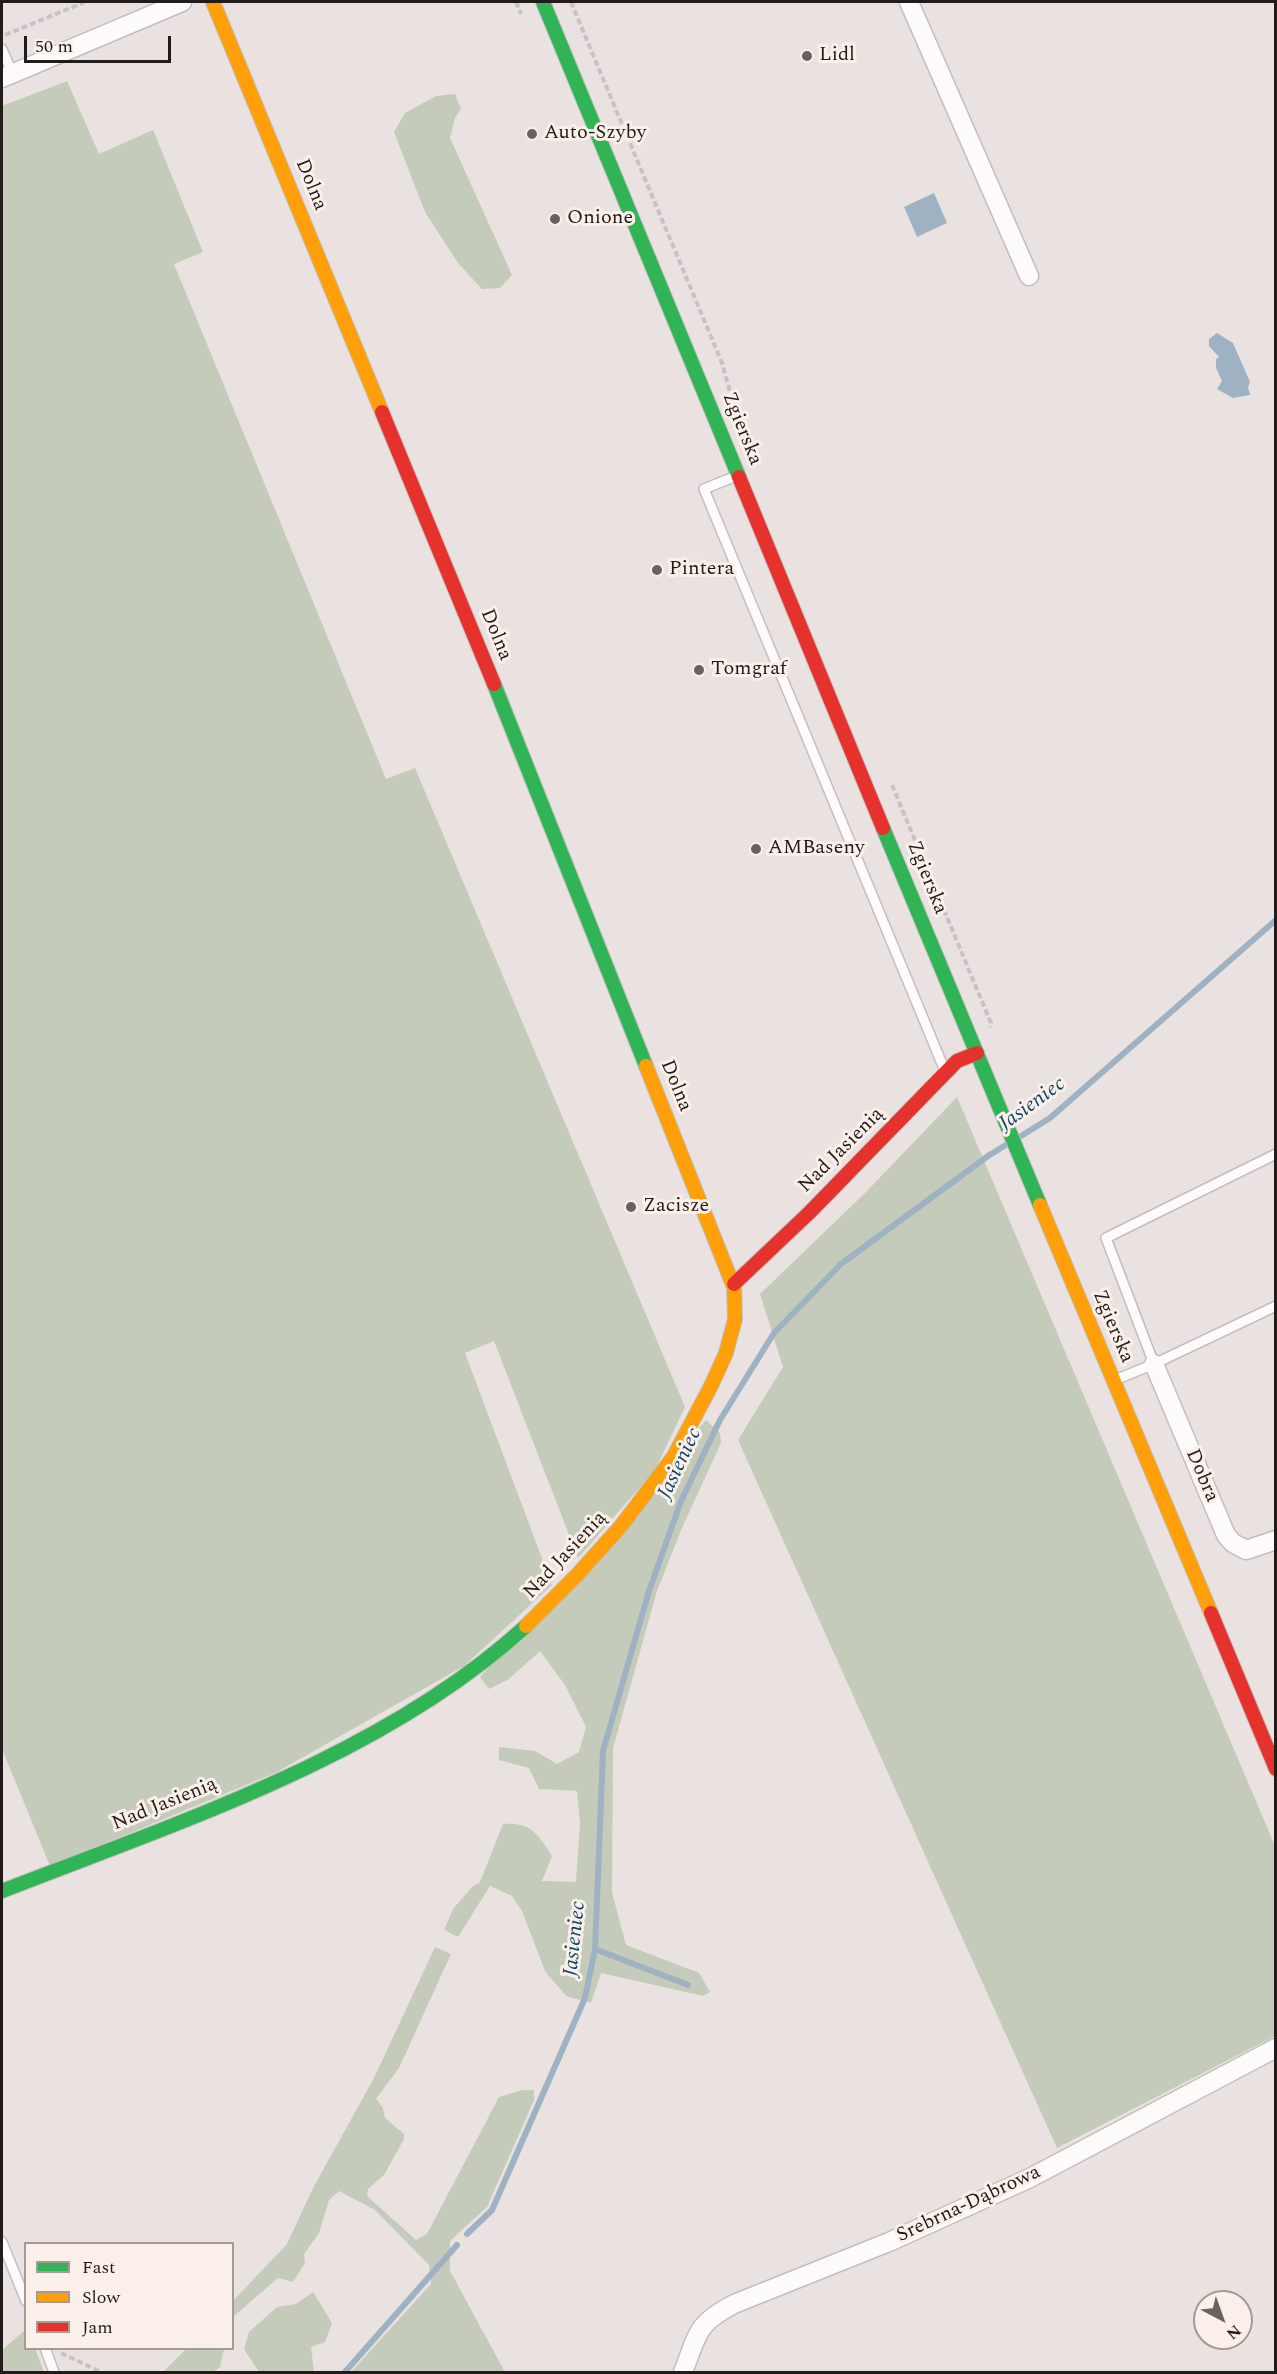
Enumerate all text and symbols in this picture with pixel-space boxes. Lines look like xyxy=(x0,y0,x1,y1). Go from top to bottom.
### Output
scale bar xyxy=(27,24,174,62)
text: 50 m xyxy=(35,33,73,60)
place label: Lidl xyxy=(819,44,855,68)
marker: Lidl xyxy=(800,49,814,63)
place label: Auto-Szyby xyxy=(544,122,646,146)
marker: Auto-Szyby xyxy=(525,127,539,141)
street label: Dolna xyxy=(289,156,331,214)
place label: Onione xyxy=(567,207,633,231)
marker: Onione xyxy=(548,212,562,226)
street label: Zgierska xyxy=(716,389,766,469)
place label: Pintera xyxy=(669,558,734,582)
marker: Pintera xyxy=(650,563,664,577)
street label: Dolna xyxy=(474,606,516,664)
place label: Tomgraf xyxy=(711,658,787,682)
marker: Tomgraf xyxy=(692,663,706,677)
place label: AMBaseny xyxy=(768,837,864,861)
street label: Zgierska xyxy=(901,838,951,918)
marker: AMBaseny xyxy=(749,842,763,856)
street label: Dolna xyxy=(654,1057,696,1115)
water label: Jasieniec xyxy=(995,1073,1071,1137)
street label: Nad Jasienią xyxy=(794,1103,890,1199)
place label: Zacisze xyxy=(643,1195,709,1219)
marker: Zacisze xyxy=(624,1200,638,1214)
street label: Zgierska xyxy=(1086,1287,1138,1367)
water label: Jasieniec xyxy=(654,1424,708,1504)
street label: Dobra xyxy=(1179,1446,1223,1506)
street label: Nad Jasienią xyxy=(519,1507,613,1605)
street label: Nad Jasienią xyxy=(109,1773,221,1837)
water label: Jasieniec xyxy=(560,1900,592,1978)
street label: Srebrna-Dąbrowa xyxy=(893,2161,1045,2249)
legend xyxy=(24,2242,234,2350)
text: Fast xyxy=(82,2254,115,2281)
text: Slow xyxy=(82,2284,120,2311)
north arrow xyxy=(1193,2290,1253,2350)
text: Jam xyxy=(82,2314,113,2341)
text: N xyxy=(1221,2319,1246,2345)

